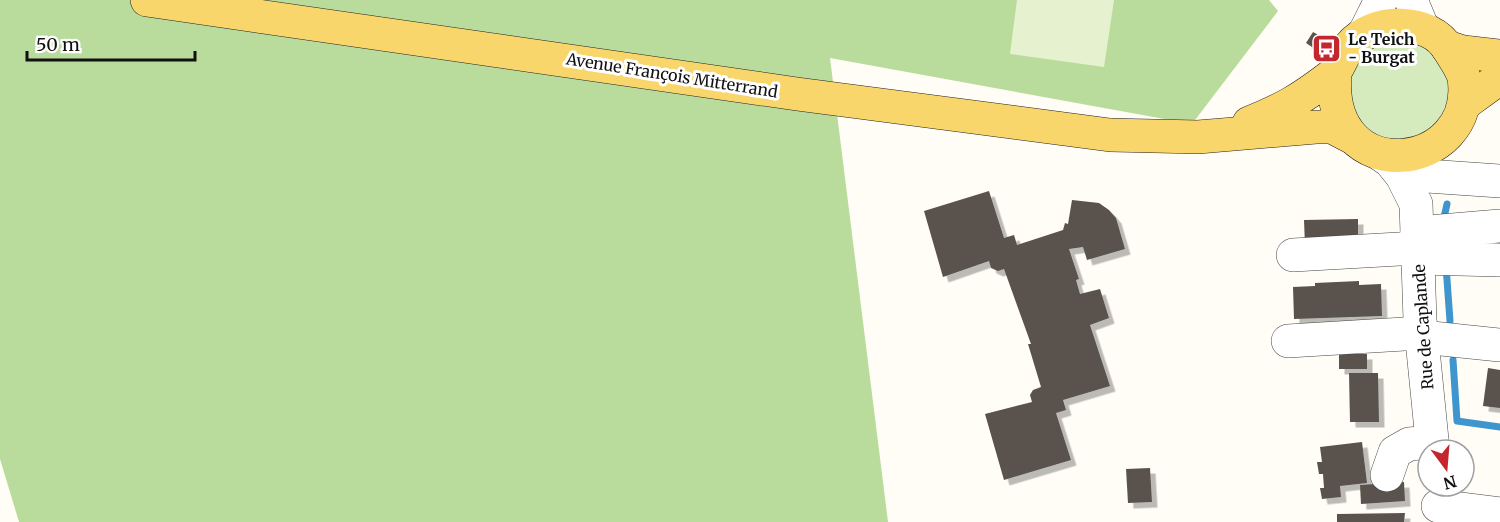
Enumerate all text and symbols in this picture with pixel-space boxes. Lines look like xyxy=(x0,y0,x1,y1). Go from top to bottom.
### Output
scale bar xyxy=(27,24,195,62)
place label: Le Teich - Burgat xyxy=(1348,29,1415,67)
bus stop icon: Le Teich - Burgat xyxy=(1311,32,1343,64)
text: 50 m xyxy=(36,33,80,56)
street label: Avenue François Mitterrand xyxy=(564,48,780,102)
street label: Rue de Caplande xyxy=(1409,264,1437,390)
north arrow xyxy=(1416,438,1476,498)
text: N xyxy=(1441,471,1459,494)

